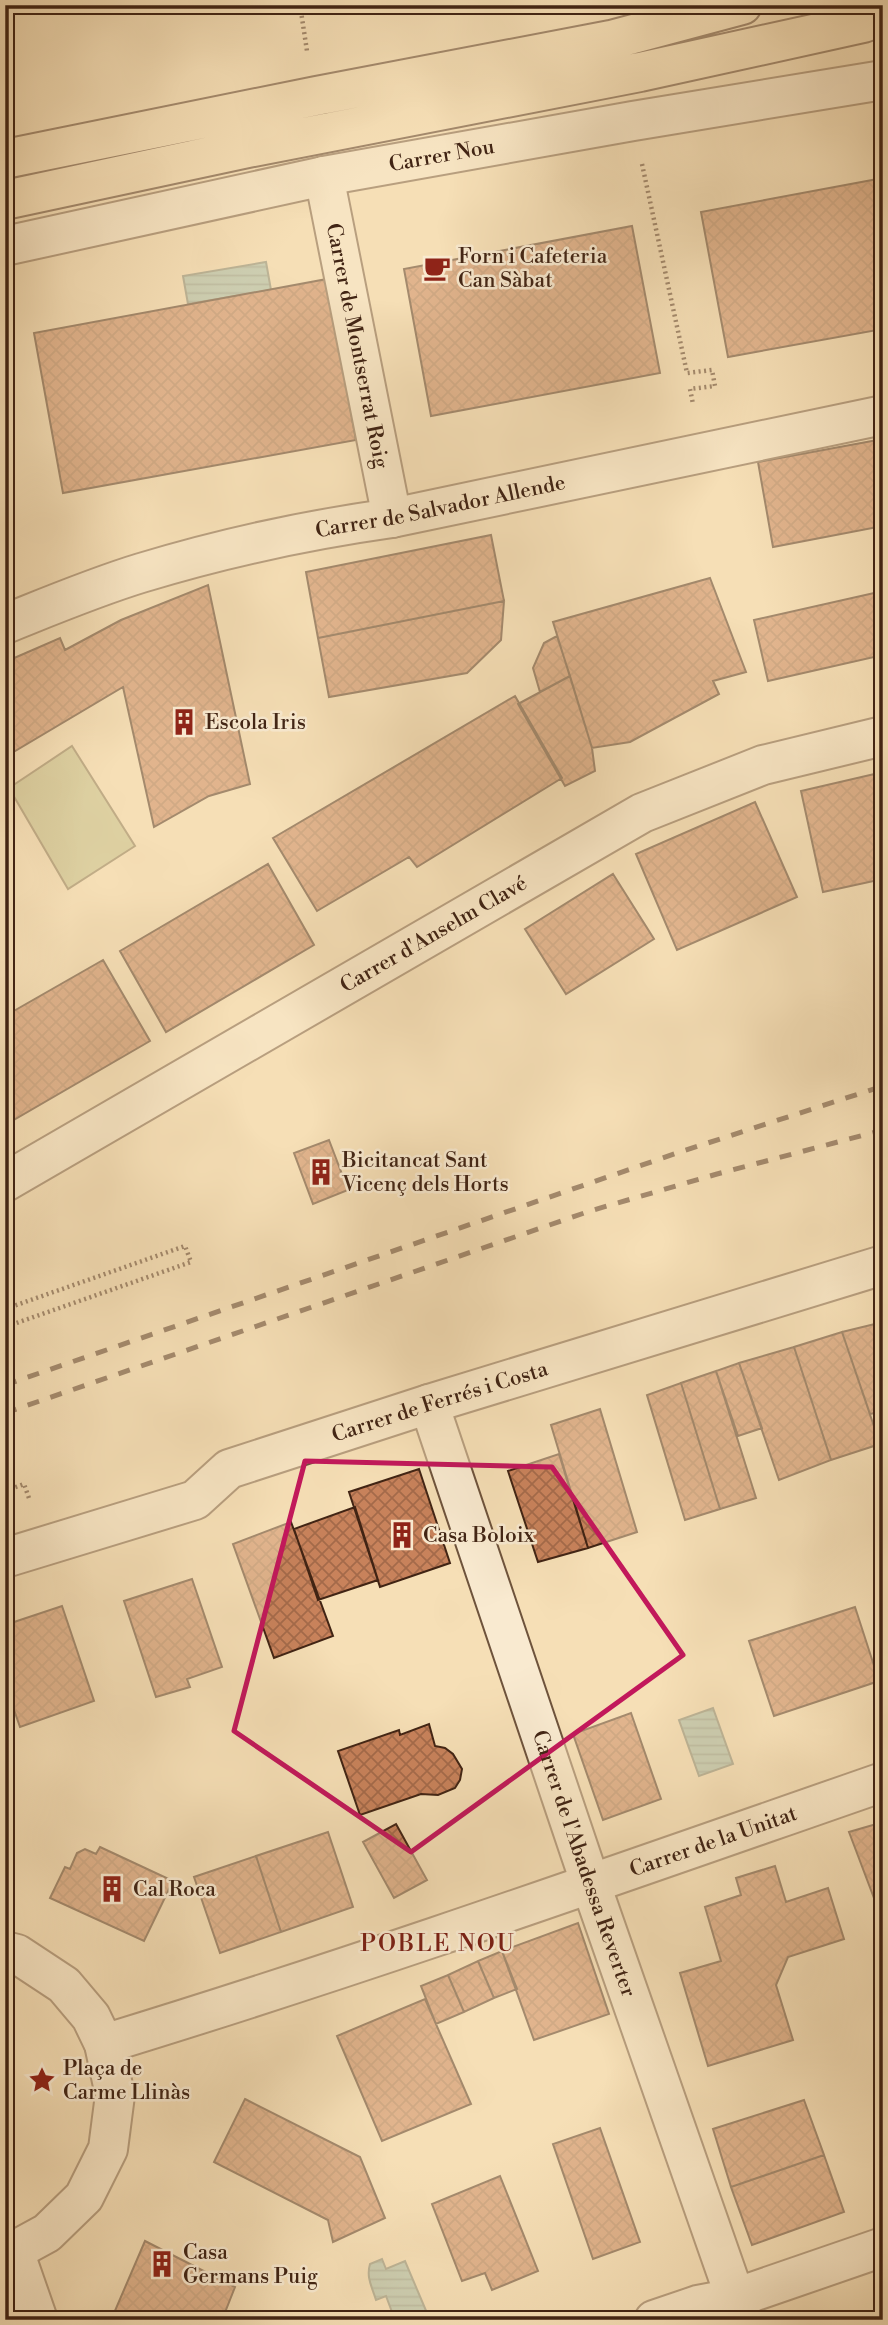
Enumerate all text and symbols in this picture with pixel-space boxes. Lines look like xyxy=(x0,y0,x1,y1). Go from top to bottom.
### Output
street label: Carrer Nou xyxy=(387,134,497,178)
street label: Carrer de Montserrat Roig xyxy=(320,221,394,471)
place label: Forn i Cafeteria Can Sàbat xyxy=(458,244,608,294)
cafe icon: Forn i Cafeteria Can Sàbat xyxy=(422,253,452,283)
street label: Carrer de Salvador Allende xyxy=(313,470,568,544)
building icon: Escola Iris xyxy=(169,707,199,737)
place label: Escola Iris xyxy=(205,710,306,736)
street label: Carrer d'Anselm Clavé xyxy=(336,870,532,999)
place label: Bicitancat Sant Vicenç dels Horts xyxy=(341,1148,509,1198)
building icon: Bicitancat Sant Vicenç dels Horts xyxy=(306,1157,336,1187)
street label: Carrer de Ferrés i Costa xyxy=(329,1356,552,1449)
building icon: Casa Boloix xyxy=(387,1520,417,1550)
place label: Casa Boloix xyxy=(423,1523,535,1549)
street label: Carrer de l'Abadessa Reverter xyxy=(526,1727,641,2001)
street label: Carrer de la Unitat xyxy=(626,1801,801,1883)
building icon: Cal Roca xyxy=(97,1874,127,1904)
place label: Cal Roca xyxy=(133,1877,216,1903)
district label: POBLE NOU xyxy=(360,1930,516,1958)
place label: Plaça de Carme Llinàs xyxy=(63,2056,190,2106)
place icon: Plaça de Carme Llinàs xyxy=(27,2065,57,2095)
place label: Casa Germans Puig xyxy=(183,2240,318,2290)
building icon: Casa Germans Puig xyxy=(147,2249,177,2279)

